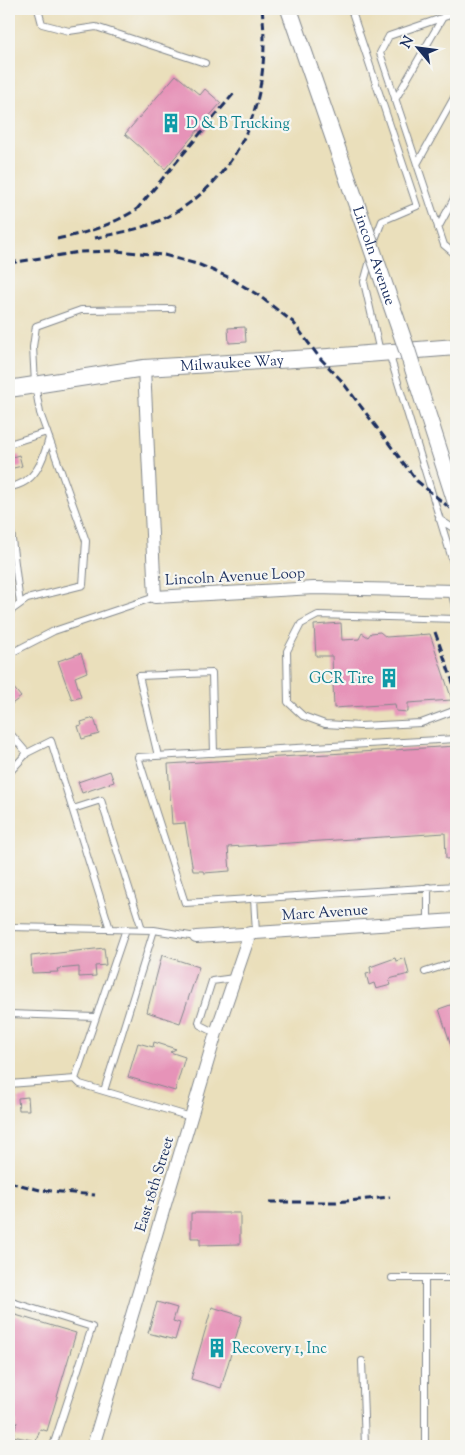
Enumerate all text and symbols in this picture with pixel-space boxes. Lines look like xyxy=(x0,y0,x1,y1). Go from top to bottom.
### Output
north arrow xyxy=(392,22,442,72)
text: N xyxy=(397,33,420,52)
building icon: D & B Trucking xyxy=(160,112,182,134)
place label: D & B Trucking xyxy=(186,114,290,135)
street label: Lincoln Avenue xyxy=(346,204,400,308)
street label: Milwaukee Way xyxy=(180,351,285,378)
street label: Lincoln Avenue Loop xyxy=(165,563,306,592)
building icon: GCR Tire xyxy=(378,667,400,689)
place label: GCR Tire xyxy=(309,669,374,690)
street label: Marc Avenue xyxy=(281,900,369,927)
street label: East 18th Street xyxy=(131,1134,180,1235)
building icon: Recovery 1, Inc xyxy=(206,1337,228,1359)
place label: Recovery 1, Inc xyxy=(232,1339,327,1360)

